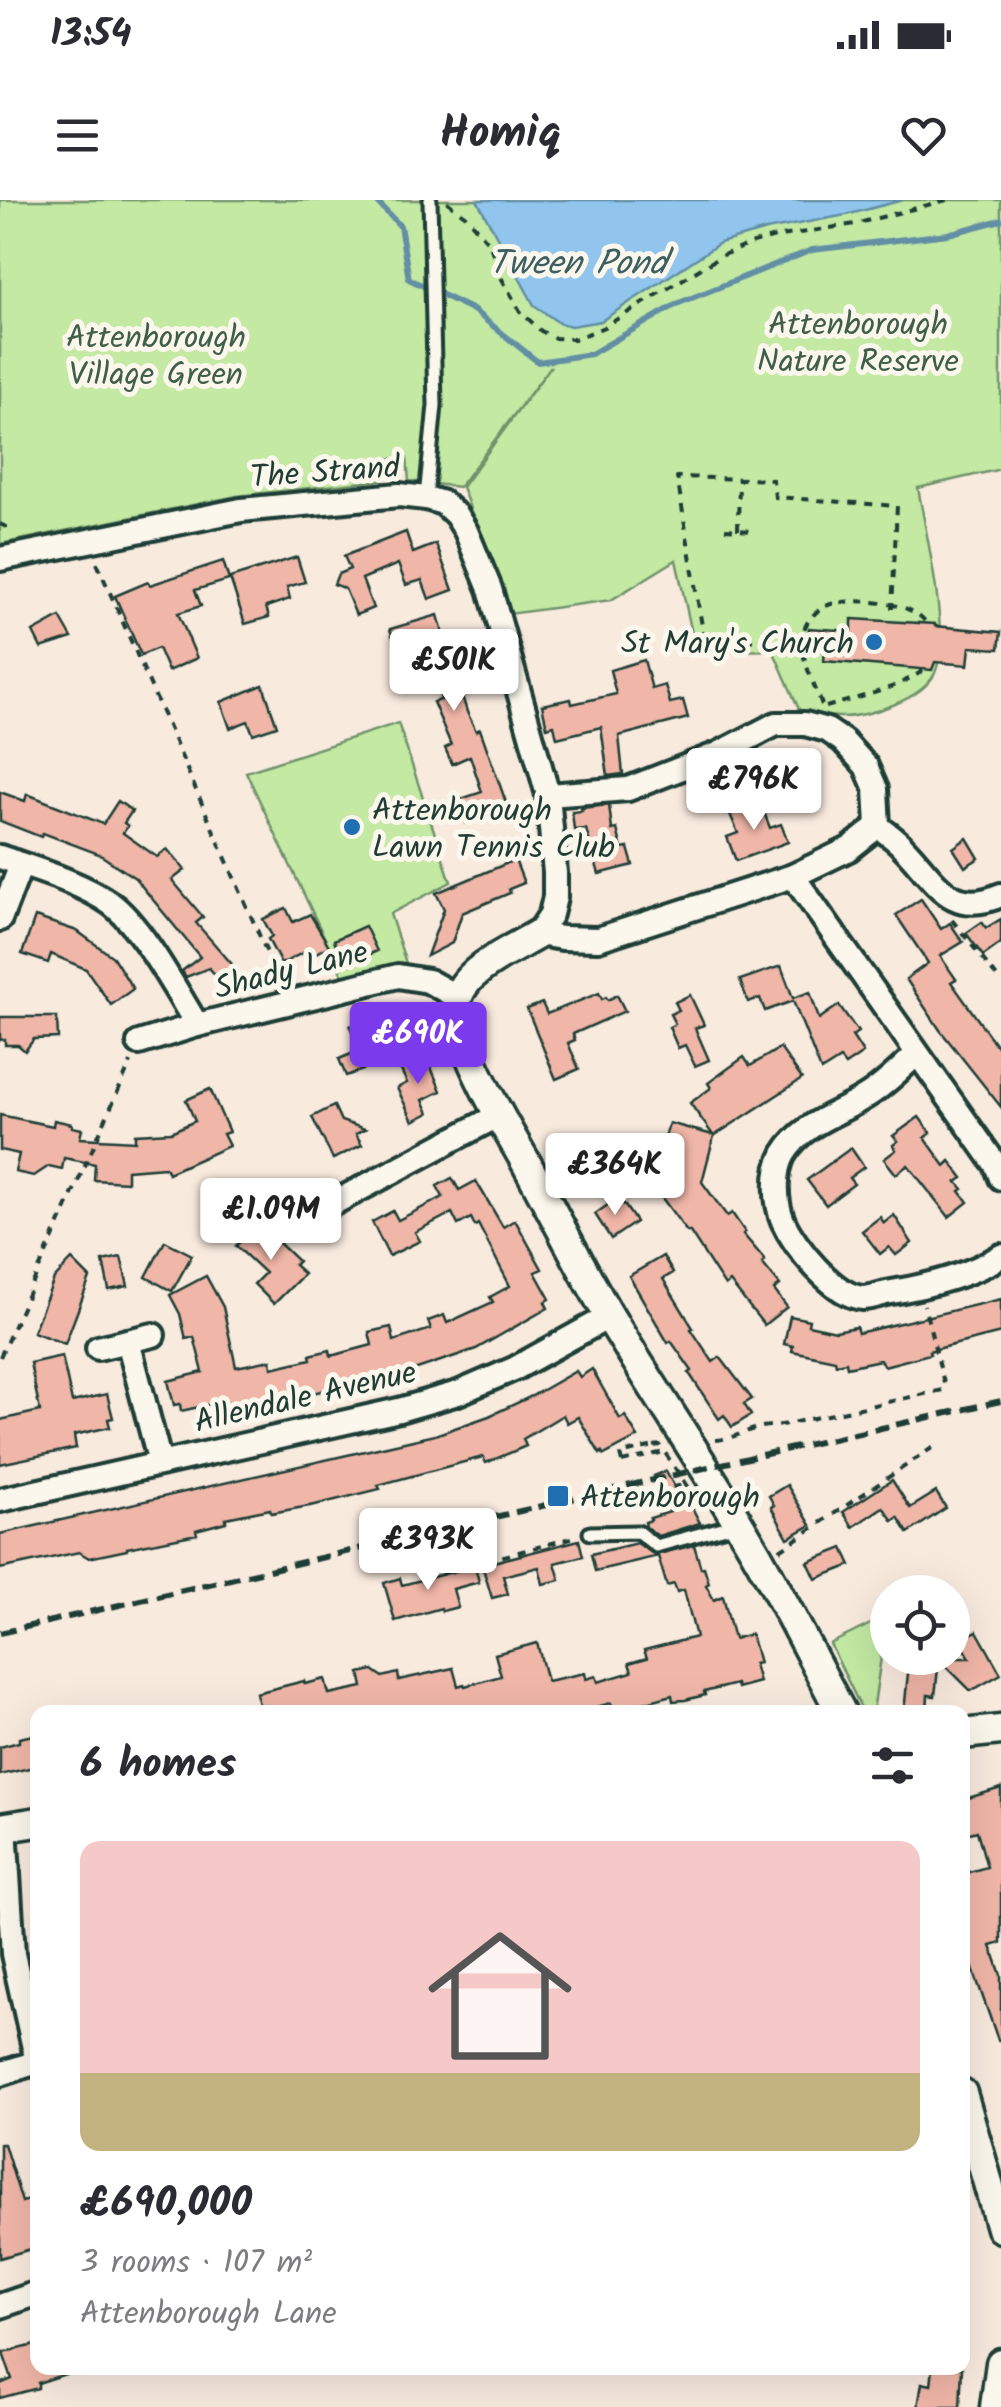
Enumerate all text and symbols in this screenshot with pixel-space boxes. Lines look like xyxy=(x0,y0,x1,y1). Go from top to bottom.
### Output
text: 13:54 xyxy=(50,5,132,65)
text: Homiq xyxy=(440,99,561,171)
icon: menu xyxy=(50,108,105,163)
icon: heart xyxy=(896,108,951,163)
water label: Tween Pond xyxy=(489,237,674,293)
park label: Attenborough Nature Reserve xyxy=(757,300,959,388)
park label: Attenborough Village Green xyxy=(66,313,246,401)
street label: The Strand xyxy=(249,443,403,504)
place label: St Mary's Church xyxy=(621,619,854,670)
pin: £501K xyxy=(384,629,524,714)
marker: St Mary's Church xyxy=(863,631,885,653)
text: £501K xyxy=(412,636,496,687)
pin: £796K xyxy=(684,748,824,833)
text: £796K xyxy=(708,755,800,806)
place label: Attenborough Lawn Tennis Club xyxy=(372,786,615,874)
marker: Attenborough Lawn Tennis Club xyxy=(341,816,363,838)
street label: Shady Lane xyxy=(209,928,374,1015)
pin: £690K xyxy=(348,1002,488,1087)
text: £690K xyxy=(372,1009,464,1060)
pin: £364K xyxy=(545,1133,685,1218)
text: £364K xyxy=(568,1140,662,1191)
pin: £1.09M xyxy=(190,1178,352,1263)
text: £1.09M xyxy=(222,1185,320,1236)
street label: Allendale Avenue xyxy=(189,1348,422,1449)
place label: Attenborough xyxy=(580,1473,760,1524)
marker: Attenborough xyxy=(545,1483,571,1509)
pin: £393K xyxy=(358,1508,498,1593)
text: £393K xyxy=(381,1515,475,1566)
map controls xyxy=(870,1575,970,1675)
button: locate xyxy=(870,1575,970,1675)
text: 6 homes xyxy=(80,1732,236,1799)
icon: filters xyxy=(865,1738,920,1793)
icon: home xyxy=(410,1906,590,2086)
text: £690,000 xyxy=(80,2171,252,2238)
text: 3 rooms · 107 m² xyxy=(80,2238,312,2289)
text: Attenborough Lane xyxy=(80,2289,337,2340)

